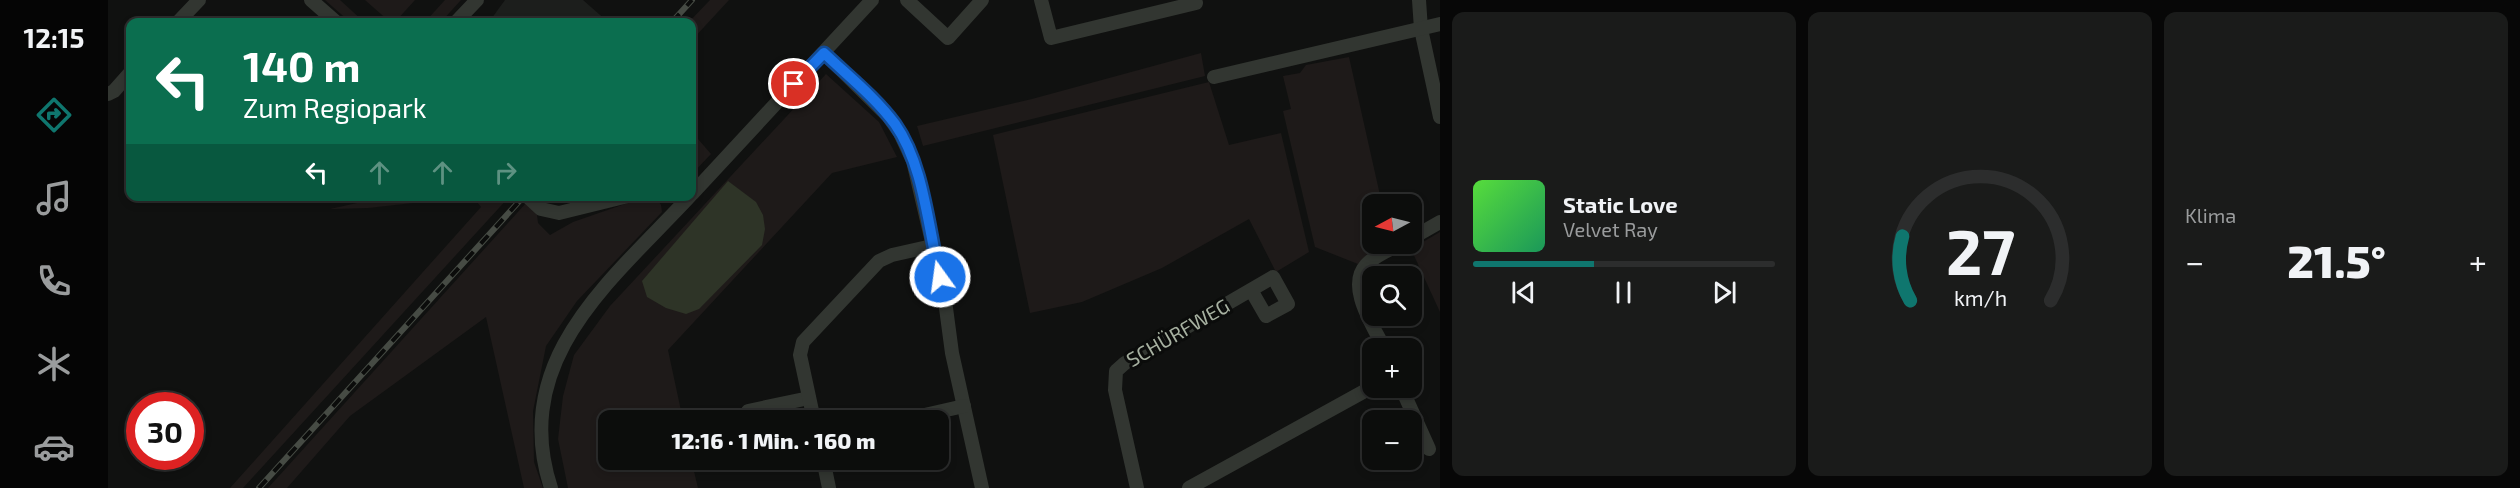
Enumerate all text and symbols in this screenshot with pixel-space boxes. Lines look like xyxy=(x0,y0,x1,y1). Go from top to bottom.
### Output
text: 12:15 xyxy=(24,21,84,53)
text: 140 m xyxy=(243,40,360,90)
icon: left xyxy=(144,42,222,120)
pin xyxy=(768,58,819,109)
icon: arrive xyxy=(777,67,810,100)
text: Zum Regiopark xyxy=(243,91,427,123)
icon: directions xyxy=(33,94,75,136)
icon: left xyxy=(300,156,333,189)
icon: ahead xyxy=(363,156,396,189)
icon: ahead xyxy=(426,156,459,189)
icon: right xyxy=(489,156,522,189)
icon: music xyxy=(33,177,75,219)
text: Static Love xyxy=(1563,191,1678,217)
north arrow xyxy=(1362,194,1422,254)
map controls xyxy=(1362,194,1422,470)
text: Klima xyxy=(2185,203,2236,227)
text: 27 xyxy=(1945,213,2015,288)
text: Velvet Ray xyxy=(1563,217,1658,241)
text: 21.5° xyxy=(2287,233,2386,287)
text: − xyxy=(2185,241,2204,281)
text: + xyxy=(2469,241,2487,281)
position arrow xyxy=(908,245,972,309)
icon: phone xyxy=(33,260,75,302)
button: search xyxy=(1362,266,1422,326)
icon: previous xyxy=(1507,276,1540,309)
icon: pause xyxy=(1607,276,1640,309)
icon: next xyxy=(1708,276,1741,309)
text: km/h xyxy=(1953,285,2007,310)
street label: SCHÜRFWEG xyxy=(1122,293,1233,371)
button: + xyxy=(1362,338,1422,398)
icon: climate xyxy=(33,343,75,385)
speed limit sign: 30 xyxy=(126,392,204,470)
button: − xyxy=(1362,410,1422,470)
icon: car xyxy=(33,426,75,468)
text: 12:16 · 1 Min. · 160 m xyxy=(671,427,876,453)

